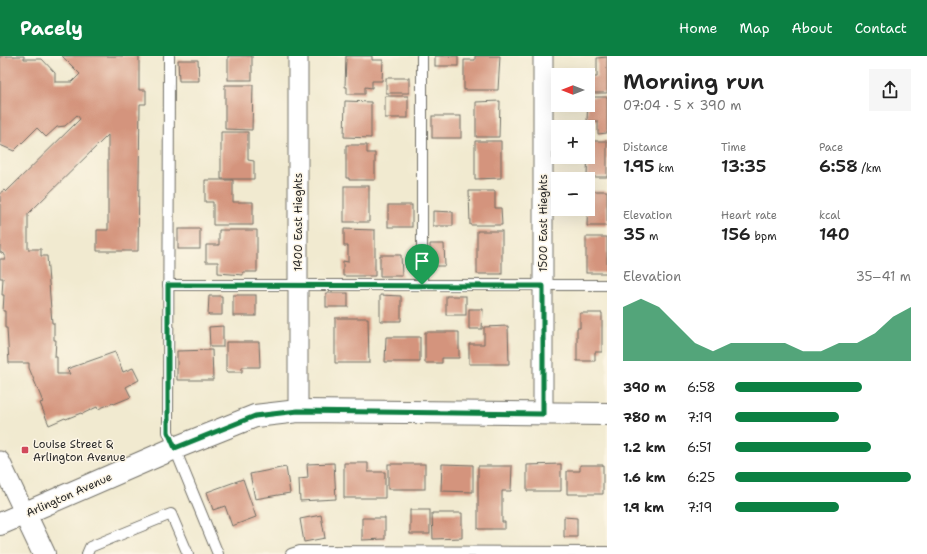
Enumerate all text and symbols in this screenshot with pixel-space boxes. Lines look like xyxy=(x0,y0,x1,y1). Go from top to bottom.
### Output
text: Pacely xyxy=(20,16,83,41)
text: Home xyxy=(679,19,718,37)
text: Map xyxy=(740,19,770,37)
text: About xyxy=(792,19,833,37)
text: Contact xyxy=(855,19,907,37)
text: Morning run xyxy=(623,67,764,96)
north arrow xyxy=(551,68,595,112)
map controls xyxy=(551,68,595,216)
button: share xyxy=(869,69,911,111)
text: 07:04 · 5 × 390 m xyxy=(623,97,741,114)
button: + xyxy=(551,120,595,164)
text: Distance xyxy=(623,140,668,155)
text: Time xyxy=(721,140,746,155)
text: Pace xyxy=(819,140,843,155)
text: 1.95 xyxy=(623,155,655,177)
text: 13:35 xyxy=(721,155,766,177)
text: 6:58 xyxy=(819,155,858,177)
text: km xyxy=(655,161,674,176)
text: /km xyxy=(858,161,881,176)
button: − xyxy=(551,172,595,216)
street label: 1400 East Hieghts xyxy=(291,173,306,271)
street label: 1500 East Hieghts xyxy=(536,174,551,272)
text: Elevation xyxy=(623,208,672,223)
text: Heart rate xyxy=(721,208,777,223)
text: kcal xyxy=(819,208,840,223)
text: 35 xyxy=(623,223,645,245)
text: 156 xyxy=(721,223,751,245)
text: 140 xyxy=(819,223,850,245)
text: m xyxy=(645,229,658,244)
text: bpm xyxy=(751,229,777,244)
pin xyxy=(405,244,439,285)
icon: arrive xyxy=(411,250,433,272)
text: Elevation xyxy=(623,268,681,285)
text: 35–41 m xyxy=(856,268,911,285)
text: 390 m xyxy=(623,379,666,396)
text: 6:58 xyxy=(687,379,716,396)
text: 780 m xyxy=(623,409,666,426)
text: 7:19 xyxy=(687,409,712,426)
place label: Louise Street & Arlington Avenue xyxy=(33,437,126,465)
text: 1.2 km xyxy=(623,439,666,456)
text: 6:51 xyxy=(687,439,712,456)
marker: Louise Street & Arlington Avenue xyxy=(20,445,30,455)
street label: Arlington Avenue xyxy=(24,469,114,521)
text: 1.6 km xyxy=(623,469,666,486)
text: 6:25 xyxy=(687,469,715,486)
text: 1.9 km xyxy=(623,499,664,516)
text: 7:19 xyxy=(687,499,712,516)

